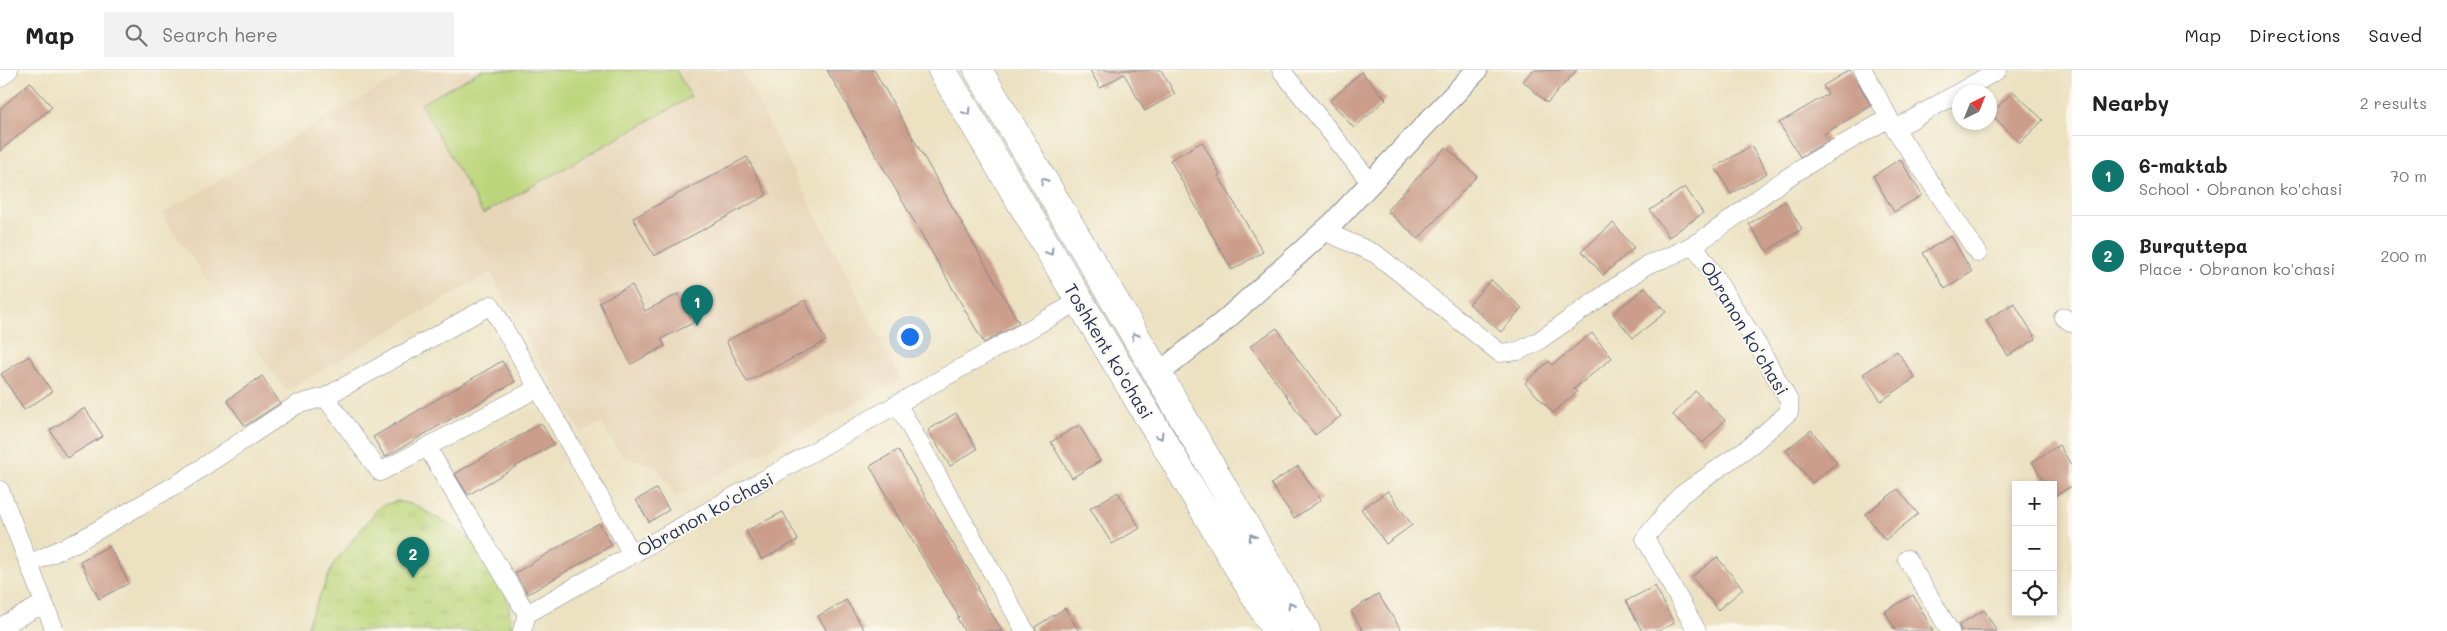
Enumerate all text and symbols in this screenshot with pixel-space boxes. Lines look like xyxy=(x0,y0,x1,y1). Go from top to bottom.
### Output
search box xyxy=(104,12,454,57)
text: Map xyxy=(25,19,74,50)
icon: search xyxy=(122,21,150,49)
text: Search here xyxy=(162,22,278,47)
text: Map xyxy=(2184,23,2221,47)
text: Directions xyxy=(2249,23,2341,47)
text: Saved xyxy=(2369,23,2422,47)
north arrow xyxy=(1952,85,1997,130)
text: Nearby xyxy=(2092,89,2169,116)
text: 2 results xyxy=(2360,92,2427,113)
one-way arrow xyxy=(960,106,970,115)
text: 6-maktab xyxy=(2139,153,2228,178)
text: 1 xyxy=(2104,165,2112,186)
text: 70 m xyxy=(2390,165,2427,186)
one-way arrow xyxy=(1040,178,1050,187)
text: School · Obranon ko'chasi xyxy=(2139,178,2342,199)
text: Burquttepa xyxy=(2139,233,2248,258)
text: 2 xyxy=(2104,245,2112,266)
text: 200 m xyxy=(2380,245,2427,266)
one-way arrow xyxy=(1043,246,1053,255)
street label: Obranon ko'chasi xyxy=(1695,256,1795,400)
text: Place · Obranon ko'chasi xyxy=(2139,258,2335,279)
street label: Toshkent ko'chasi xyxy=(1059,279,1159,423)
pin: 1 xyxy=(681,285,713,326)
your location xyxy=(897,324,923,350)
one-way arrow xyxy=(1132,333,1142,342)
one-way arrow xyxy=(1153,431,1163,440)
street label: Obranon ko'chasi xyxy=(632,466,778,562)
map controls xyxy=(2012,481,2057,616)
button: + xyxy=(2012,481,2057,526)
button: − xyxy=(2012,526,2057,571)
one-way arrow xyxy=(1248,534,1258,543)
pin: 2 xyxy=(397,537,429,578)
button: locate xyxy=(2012,571,2057,616)
one-way arrow xyxy=(1288,602,1298,611)

